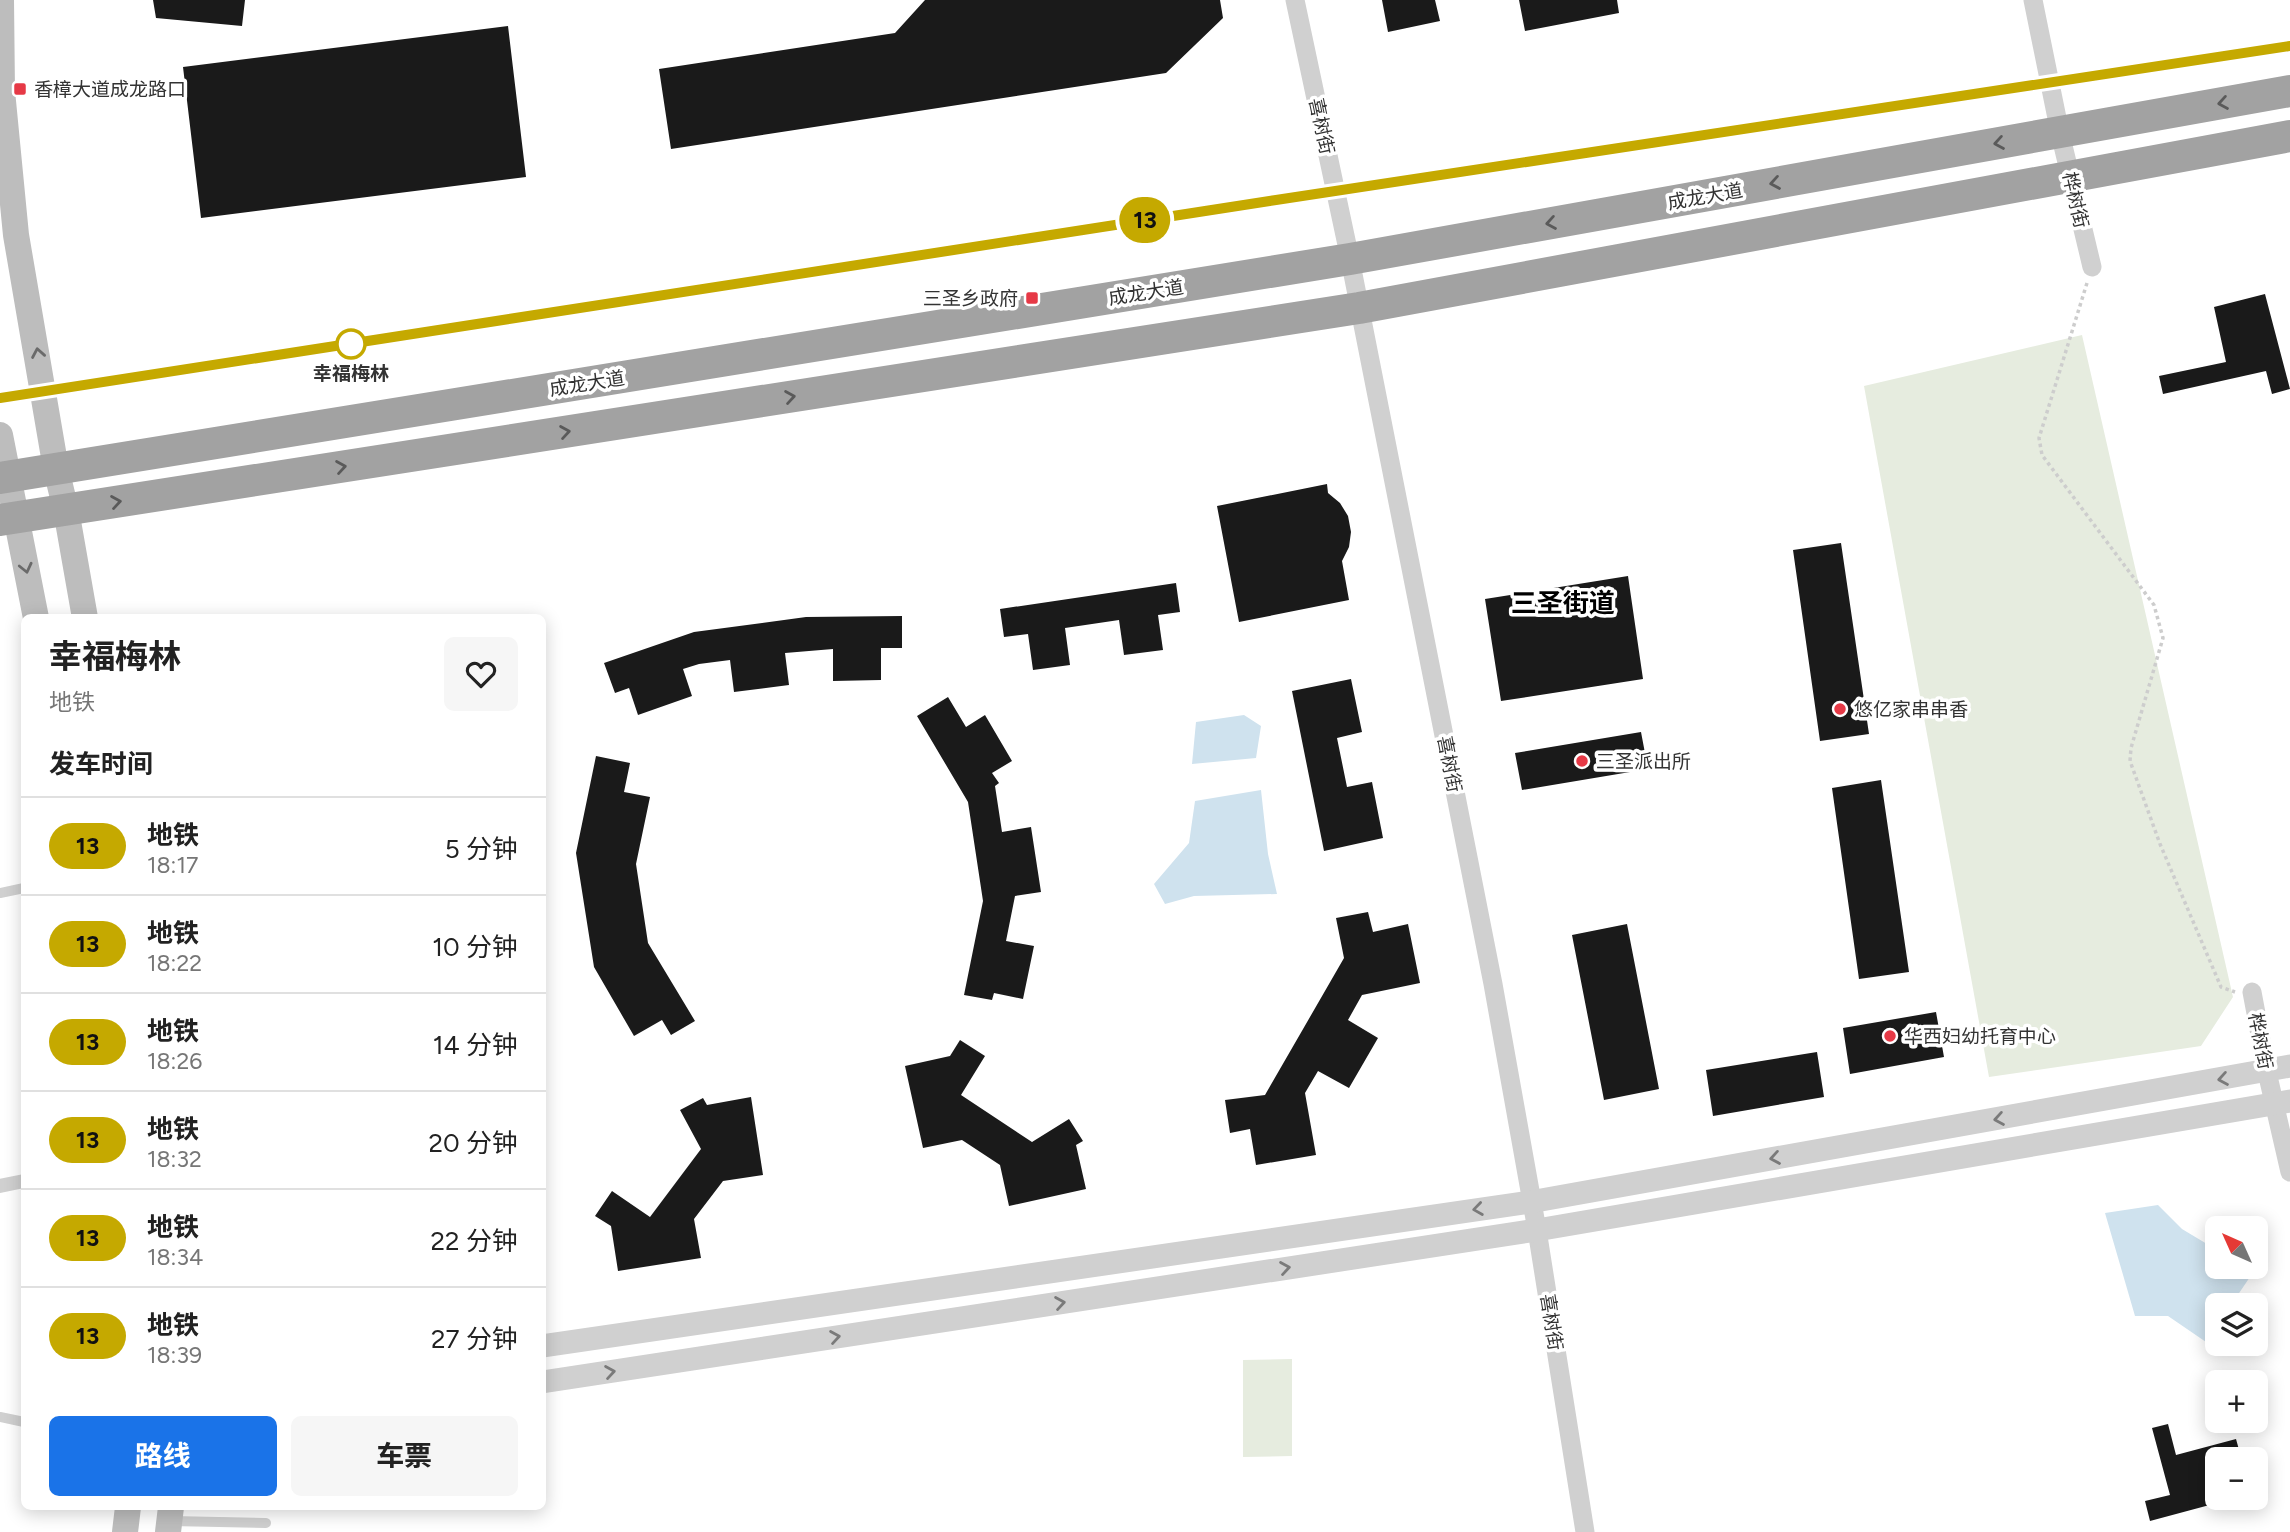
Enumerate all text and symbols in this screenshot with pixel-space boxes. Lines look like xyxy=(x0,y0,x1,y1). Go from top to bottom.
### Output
place label: 香樟大道成龙路口 xyxy=(34,78,186,101)
marker: 香樟大道成龙路口 xyxy=(12,81,28,97)
one-way arrow xyxy=(2217,95,2229,110)
street label: 喜树街 xyxy=(1304,96,1339,156)
one-way arrow xyxy=(1993,135,2005,150)
street label: 桦树街 xyxy=(2058,170,2093,230)
one-way arrow xyxy=(1769,175,1781,190)
street label: 成龙大道 xyxy=(1666,179,1745,214)
line badge: 13 xyxy=(1114,197,1176,243)
text: 13 xyxy=(1133,205,1157,234)
one-way arrow xyxy=(1545,215,1557,230)
street label: 成龙大道 xyxy=(1107,275,1185,310)
place label: 三圣乡政府 xyxy=(923,287,1018,310)
marker: 三圣乡政府 xyxy=(1024,290,1040,306)
marker: 幸福梅林 xyxy=(336,329,366,359)
one-way arrow xyxy=(31,347,46,359)
place label: 幸福梅林 xyxy=(313,362,389,385)
street label: 成龙大道 xyxy=(548,366,626,401)
one-way arrow xyxy=(784,390,796,405)
one-way arrow xyxy=(559,425,571,440)
one-way arrow xyxy=(335,460,347,475)
one-way arrow xyxy=(110,495,122,510)
one-way arrow xyxy=(17,562,32,574)
district label: 三圣街道 xyxy=(1511,587,1615,619)
text: 幸福梅林 xyxy=(49,637,181,676)
button: heart xyxy=(444,637,518,711)
text: 地铁 xyxy=(49,688,95,716)
place label: 悠亿家串串香 xyxy=(1854,698,1968,721)
marker: 悠亿家串串香 xyxy=(1832,701,1848,717)
street label: 喜树街 xyxy=(1433,734,1466,794)
text: 发车时间 xyxy=(49,748,153,780)
place label: 三圣派出所 xyxy=(1596,750,1691,773)
marker: 三圣派出所 xyxy=(1574,753,1590,769)
text: 地铁 xyxy=(147,819,199,851)
text: 13 xyxy=(76,831,99,860)
text: 5 分钟 xyxy=(445,833,518,865)
text: 18:17 xyxy=(147,851,198,879)
text: 地铁 xyxy=(147,917,199,949)
text: 13 xyxy=(76,929,99,958)
text: 10 分钟 xyxy=(432,931,518,963)
text: 18:22 xyxy=(147,949,202,977)
street label: 桦树街 xyxy=(2244,1011,2277,1071)
text: 地铁 xyxy=(147,1015,199,1047)
place label: 华西妇幼托育中心 xyxy=(1904,1025,2056,1048)
text: 13 xyxy=(76,1027,99,1056)
marker: 华西妇幼托育中心 xyxy=(1882,1028,1898,1044)
text: 14 分钟 xyxy=(433,1029,518,1061)
text: 18:26 xyxy=(147,1047,202,1075)
one-way arrow xyxy=(2217,1071,2229,1086)
one-way arrow xyxy=(1993,1111,2005,1126)
text: 地铁 xyxy=(147,1113,199,1145)
text: 13 xyxy=(76,1125,99,1154)
text: 20 分钟 xyxy=(428,1127,518,1159)
text: 18:32 xyxy=(147,1145,202,1173)
one-way arrow xyxy=(1769,1150,1781,1165)
one-way arrow xyxy=(1472,1202,1484,1217)
text: 地铁 xyxy=(147,1211,199,1243)
north arrow xyxy=(2205,1216,2268,1279)
map controls xyxy=(2205,1216,2268,1510)
text: 13 xyxy=(76,1223,99,1252)
text: 22 分钟 xyxy=(431,1225,518,1257)
text: 18:34 xyxy=(147,1243,203,1271)
one-way arrow xyxy=(1279,1261,1290,1276)
street label: 喜树街 xyxy=(1536,1292,1567,1352)
button: layers xyxy=(2205,1293,2268,1356)
one-way arrow xyxy=(1054,1295,1066,1310)
text: 地铁 xyxy=(147,1309,199,1341)
text: 13 xyxy=(76,1321,99,1350)
text: 27 分钟 xyxy=(431,1323,518,1355)
one-way arrow xyxy=(829,1330,841,1345)
text: 18:39 xyxy=(147,1341,202,1369)
one-way arrow xyxy=(604,1364,616,1379)
button: + xyxy=(2205,1370,2268,1433)
button: 路线 xyxy=(49,1416,277,1496)
button: 车票 xyxy=(291,1416,518,1496)
button: − xyxy=(2205,1447,2268,1510)

